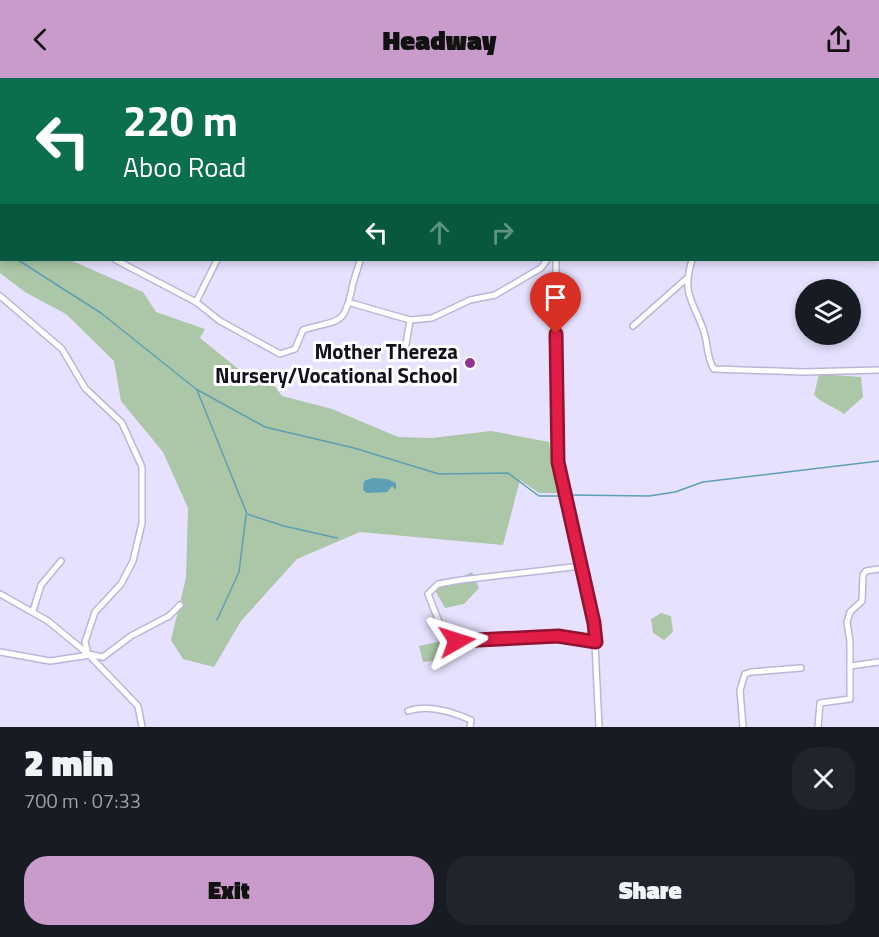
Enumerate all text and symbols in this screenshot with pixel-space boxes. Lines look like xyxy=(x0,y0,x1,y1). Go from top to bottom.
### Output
text: Headway xyxy=(383,19,496,60)
icon: back xyxy=(24,23,57,56)
icon: share xyxy=(822,23,855,56)
text: 220 m xyxy=(123,88,238,152)
icon: left xyxy=(24,102,102,180)
text: Aboo Road xyxy=(123,146,246,187)
icon: left xyxy=(360,216,393,249)
icon: ahead xyxy=(423,216,456,249)
icon: right xyxy=(486,216,519,249)
pin xyxy=(530,272,581,334)
map controls xyxy=(795,279,861,345)
button: layers xyxy=(795,279,861,345)
icon: arrive xyxy=(539,281,572,314)
place label: Mother Thereza Nursery/Vocational School xyxy=(215,335,458,391)
marker: Mother Thereza Nursery/Vocational School xyxy=(463,356,477,370)
position arrow xyxy=(425,609,489,673)
text: 2 min xyxy=(24,735,113,790)
button: close xyxy=(792,747,855,810)
text: 700 m · 07:33 xyxy=(24,785,141,816)
button: Exit xyxy=(24,856,434,925)
button: Share xyxy=(446,856,855,925)

